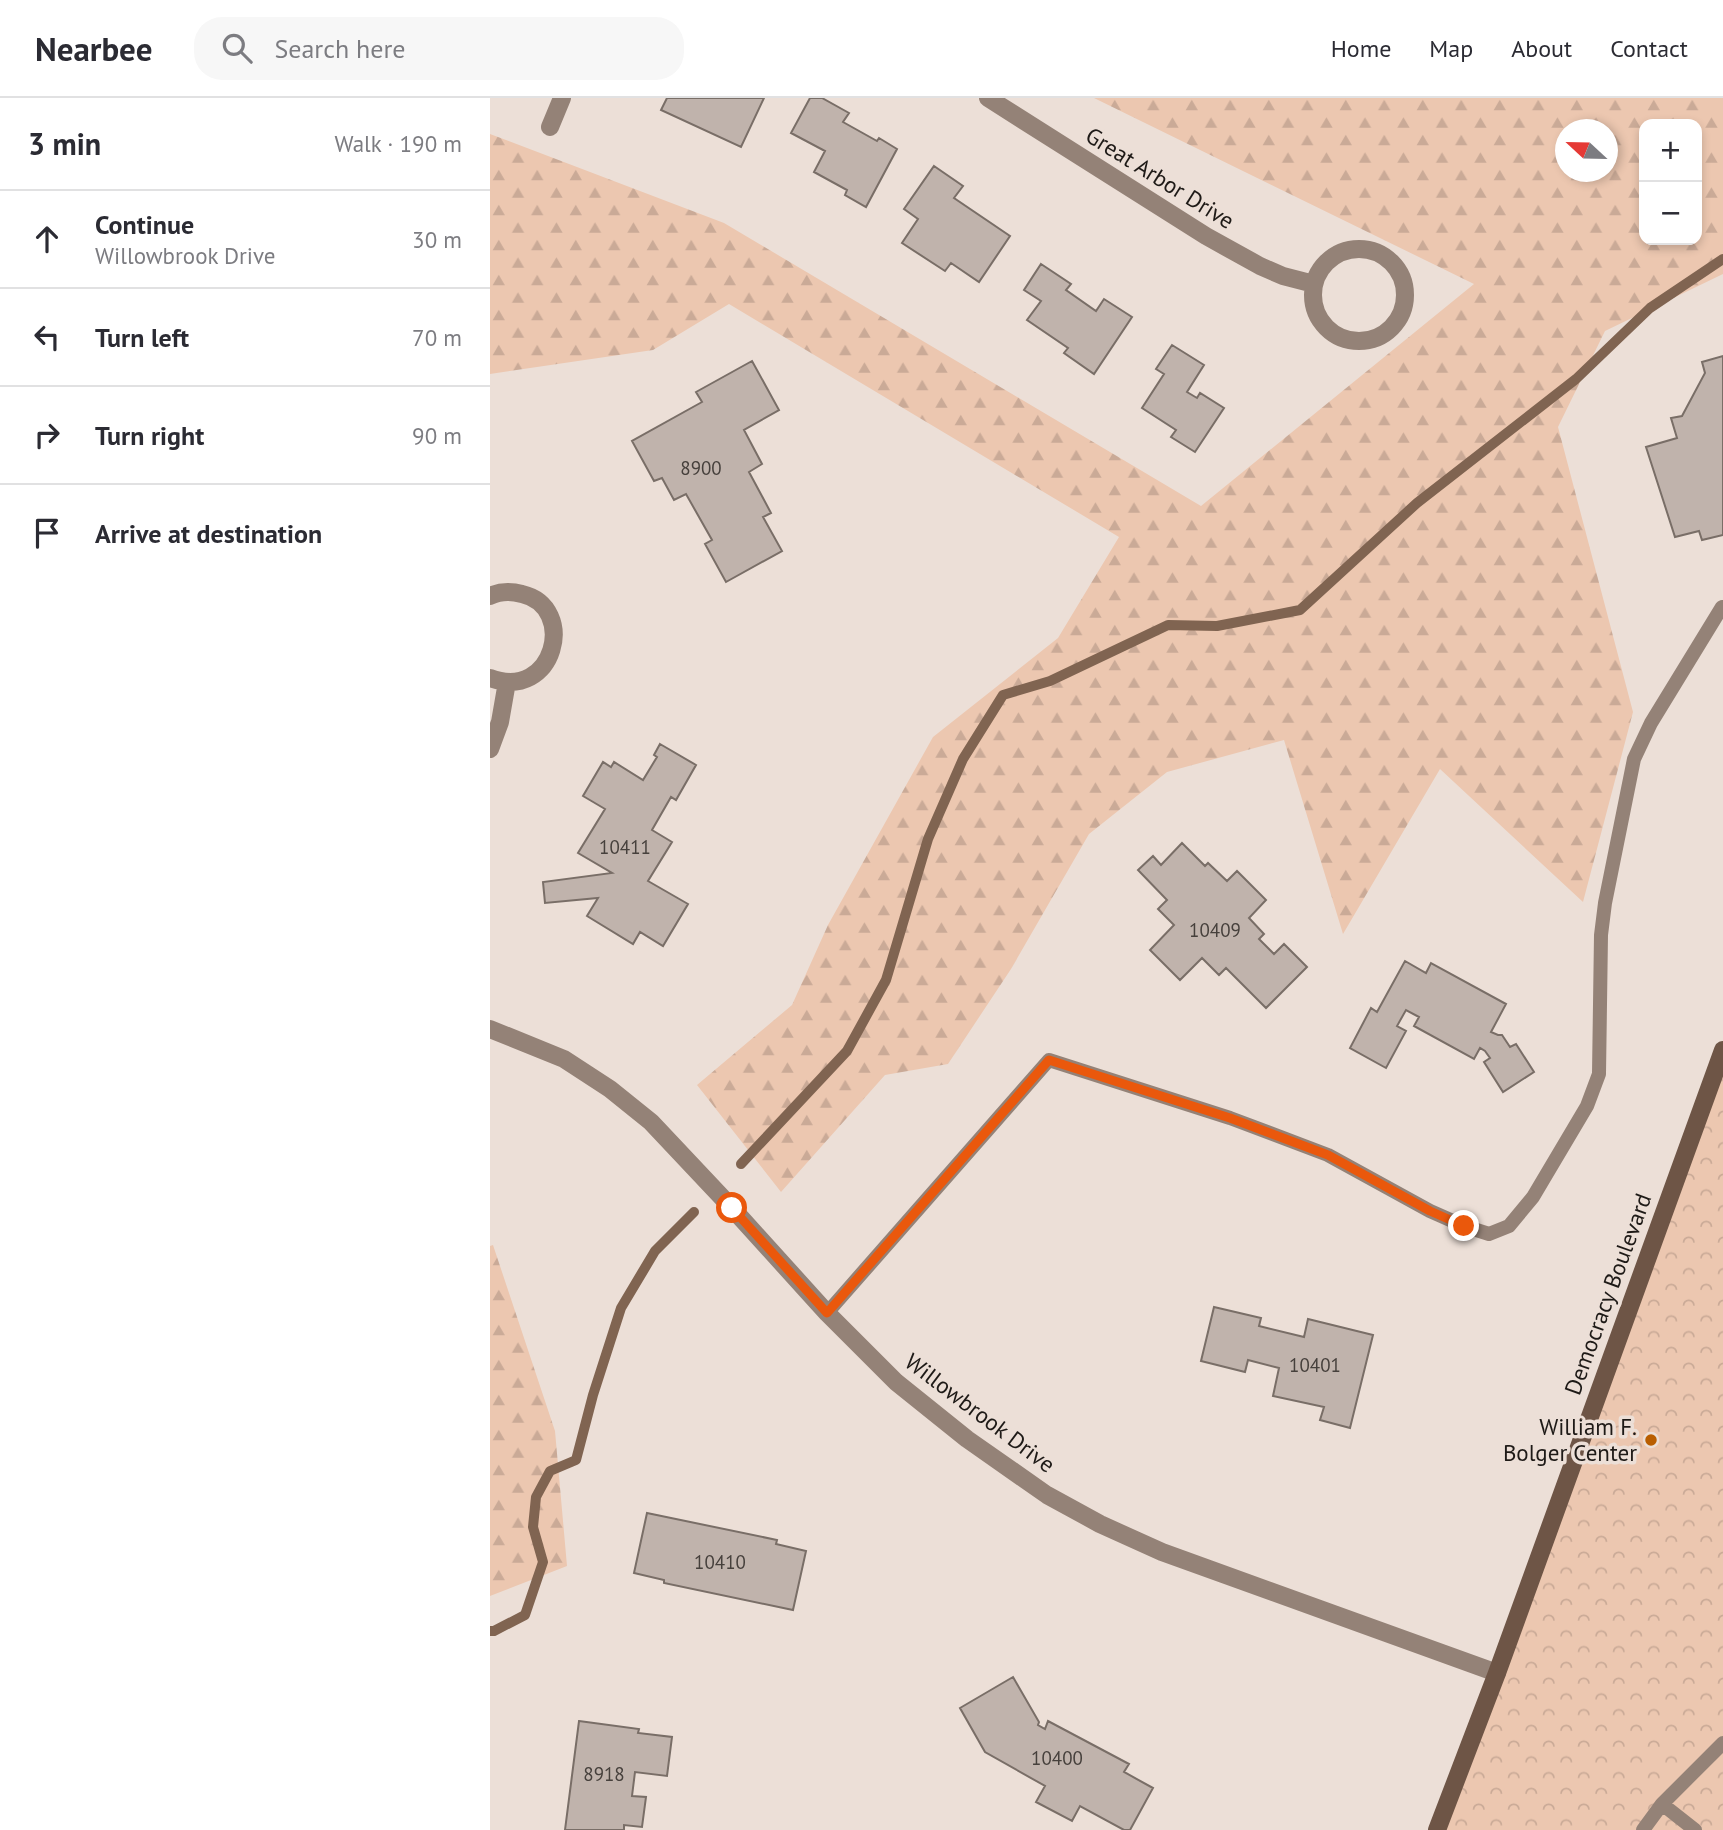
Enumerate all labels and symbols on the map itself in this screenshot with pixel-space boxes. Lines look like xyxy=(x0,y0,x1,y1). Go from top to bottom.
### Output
north arrow xyxy=(1555,119,1618,182)
street label: Great Arbor Drive xyxy=(1081,120,1240,235)
house number: 8900 xyxy=(680,456,722,480)
house number: 10411 xyxy=(599,835,651,859)
house number: 10409 xyxy=(1189,918,1241,942)
street label: Democracy Boulevard xyxy=(1558,1189,1657,1398)
route start xyxy=(716,1192,747,1223)
route end xyxy=(1448,1210,1479,1241)
street label: Willowbrook Drive xyxy=(899,1347,1061,1479)
house number: 10401 xyxy=(1289,1353,1341,1377)
place label: William F. Bolger Center xyxy=(1503,1412,1637,1467)
marker: William F. Bolger Center xyxy=(1643,1432,1659,1448)
house number: 10410 xyxy=(694,1550,746,1574)
house number: 10400 xyxy=(1031,1746,1083,1770)
house number: 8918 xyxy=(583,1762,625,1786)

